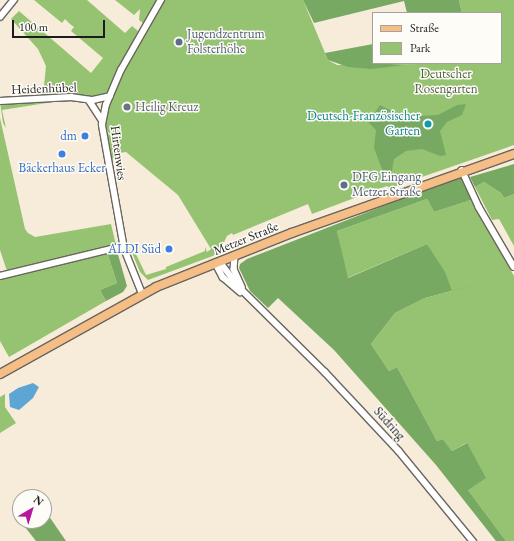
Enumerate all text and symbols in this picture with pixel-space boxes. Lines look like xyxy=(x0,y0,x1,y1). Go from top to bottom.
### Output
scale bar xyxy=(14,12,107,38)
legend xyxy=(372,12,502,64)
text: 100 m xyxy=(19,19,48,35)
text: Straße xyxy=(410,20,439,36)
place label: Jugendzentrum Folsterhöhe xyxy=(187,27,265,58)
marker: Jugendzentrum Folsterhöhe xyxy=(174,37,184,47)
text: Park xyxy=(410,40,430,56)
park label: Deutscher Rosengarten xyxy=(414,67,478,98)
street label: Heidenhübel xyxy=(11,80,77,98)
place label: Heilig Kreuz xyxy=(135,99,198,115)
marker: Heilig Kreuz xyxy=(122,102,132,112)
place label: Deutsch-Französischer Garten xyxy=(307,109,420,140)
marker: Deutsch-Französischer Garten xyxy=(423,119,433,129)
street label: Hirtenwies xyxy=(106,125,130,181)
place label: dm xyxy=(60,128,77,144)
marker: dm xyxy=(80,131,90,141)
marker: Bäckerhaus Ecker xyxy=(57,149,67,159)
place label: Bäckerhaus Ecker xyxy=(19,160,105,176)
place label: DFG Eingang Metzer Straße xyxy=(352,170,421,201)
marker: DFG Eingang Metzer Straße xyxy=(339,180,349,190)
street label: Metzer Straße xyxy=(211,219,281,259)
place label: ALDI Süd xyxy=(108,241,161,257)
marker: ALDI Süd xyxy=(164,244,174,254)
street label: Südring xyxy=(370,404,408,444)
north arrow xyxy=(12,489,52,529)
text: N xyxy=(31,492,47,509)

